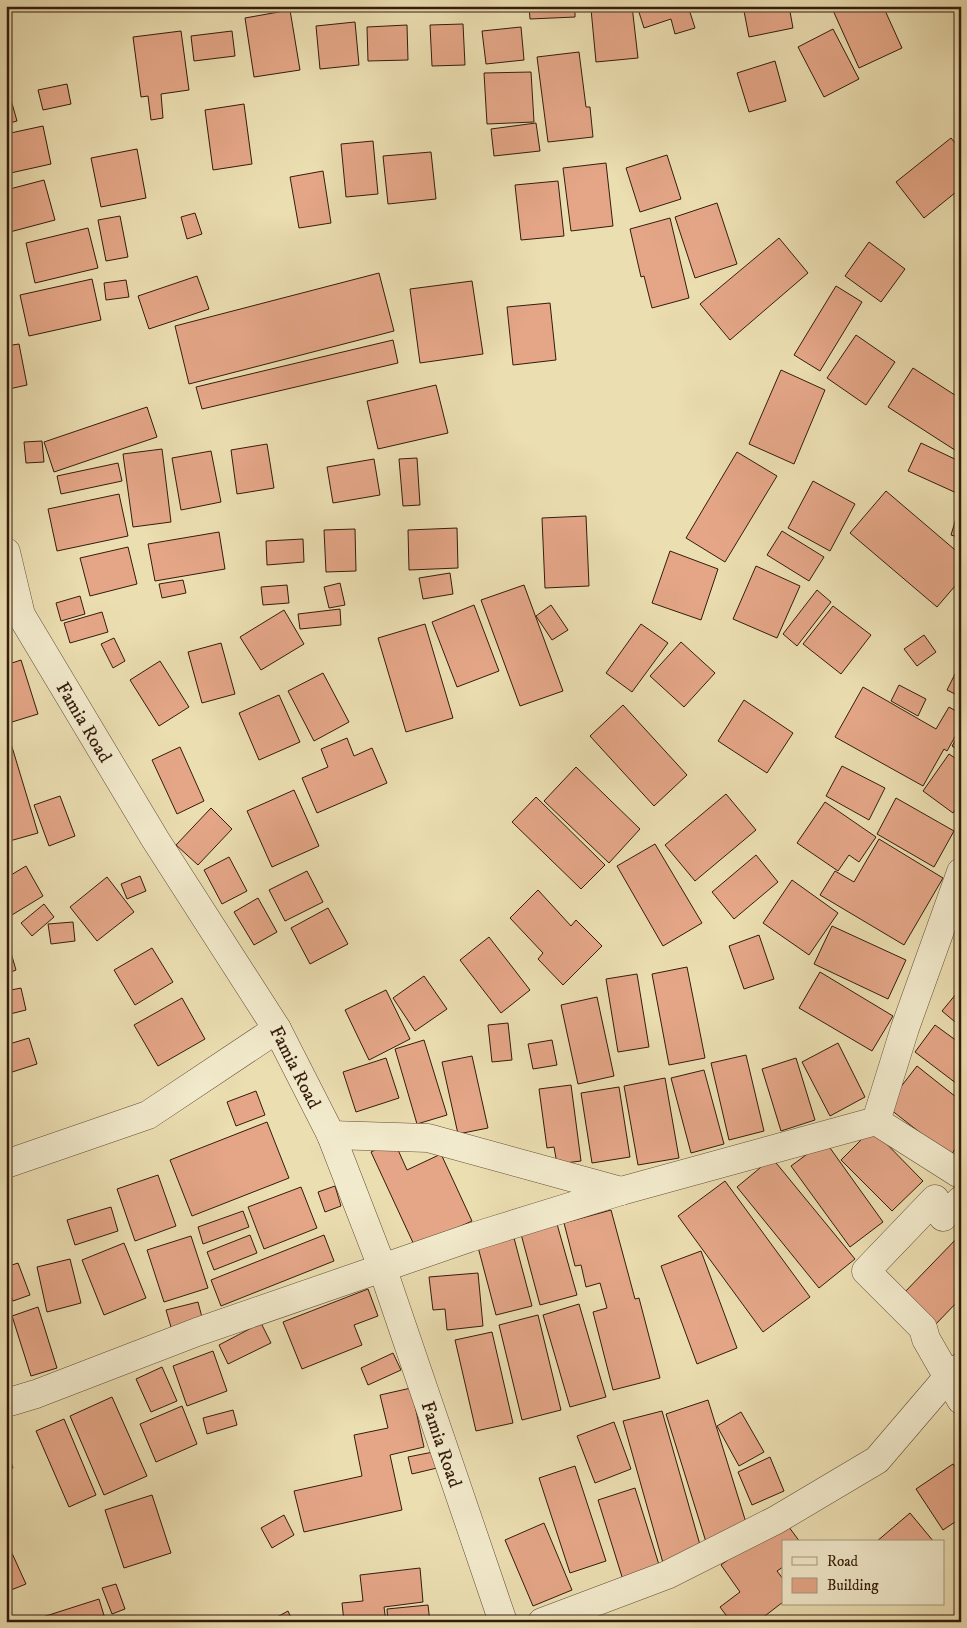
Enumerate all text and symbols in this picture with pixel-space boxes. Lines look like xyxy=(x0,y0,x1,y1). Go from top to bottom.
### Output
street label: Famia Road xyxy=(51,678,117,767)
street label: Famia Road xyxy=(264,1022,326,1113)
street label: Famia Road xyxy=(416,1398,466,1491)
legend xyxy=(782,1540,944,1606)
text: Road xyxy=(827,1552,859,1571)
text: Building xyxy=(827,1576,879,1595)

